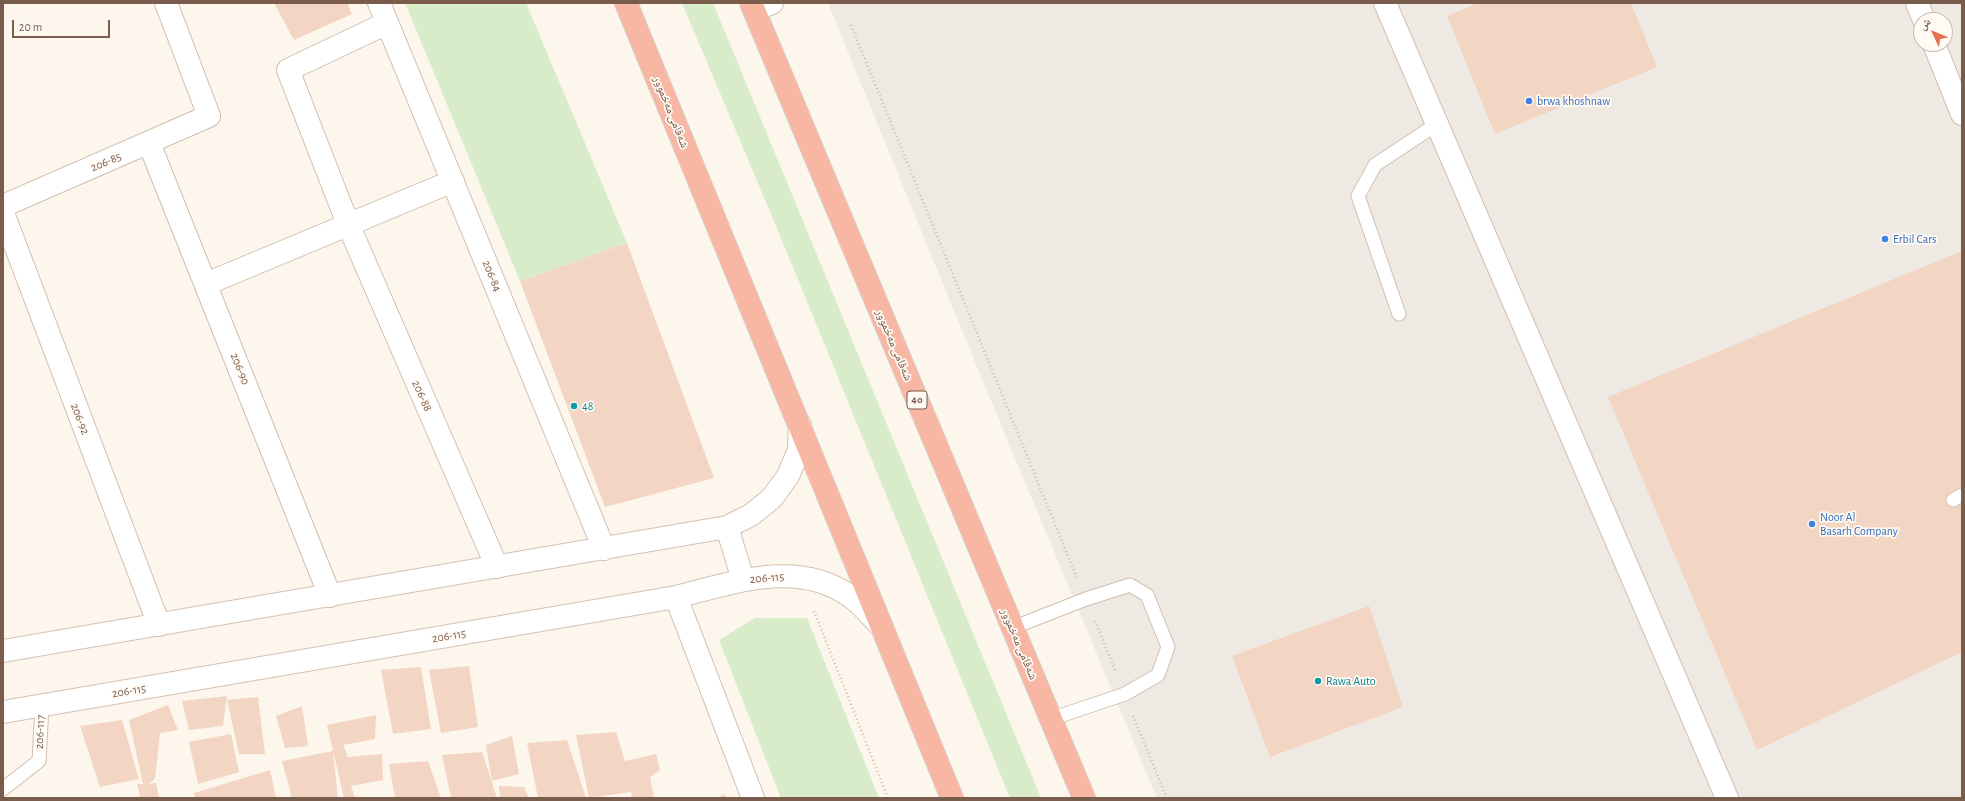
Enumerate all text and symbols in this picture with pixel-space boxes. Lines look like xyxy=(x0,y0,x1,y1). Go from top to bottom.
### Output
scale bar xyxy=(14,12,112,38)
north arrow xyxy=(1913,12,1953,52)
text: ش xyxy=(1917,16,1933,32)
text: 20 m xyxy=(19,21,42,33)
street label: شەقامی مەخموور xyxy=(650,74,692,150)
place label: brwa khoshnaw xyxy=(1537,94,1610,108)
marker: brwa khoshnaw xyxy=(1524,96,1534,106)
street label: 206-85 xyxy=(89,149,123,175)
place label: Erbil Cars xyxy=(1893,232,1937,246)
marker: Erbil Cars xyxy=(1880,234,1890,244)
street label: 206-84 xyxy=(479,258,505,294)
street label: شەقامی مەخموور xyxy=(872,307,916,383)
street label: 206-90 xyxy=(227,351,253,387)
street label: 206-88 xyxy=(409,378,435,414)
road number: 40 xyxy=(907,391,927,409)
place label: 48 xyxy=(582,399,593,413)
street label: 206-92 xyxy=(68,401,92,437)
marker: 48 xyxy=(569,401,579,411)
place label: Noor Al Basarh Company xyxy=(1820,510,1898,538)
marker: Noor Al Basarh Company xyxy=(1807,519,1817,529)
street label: 206-115 xyxy=(749,569,785,587)
street label: شەقامی مەخموور xyxy=(997,606,1041,682)
street label: 206-115 xyxy=(431,626,467,646)
place label: Rawa Auto xyxy=(1326,674,1376,688)
marker: Rawa Auto xyxy=(1313,676,1323,686)
street label: 206-115 xyxy=(111,681,147,701)
street label: 206-117 xyxy=(32,714,48,750)

